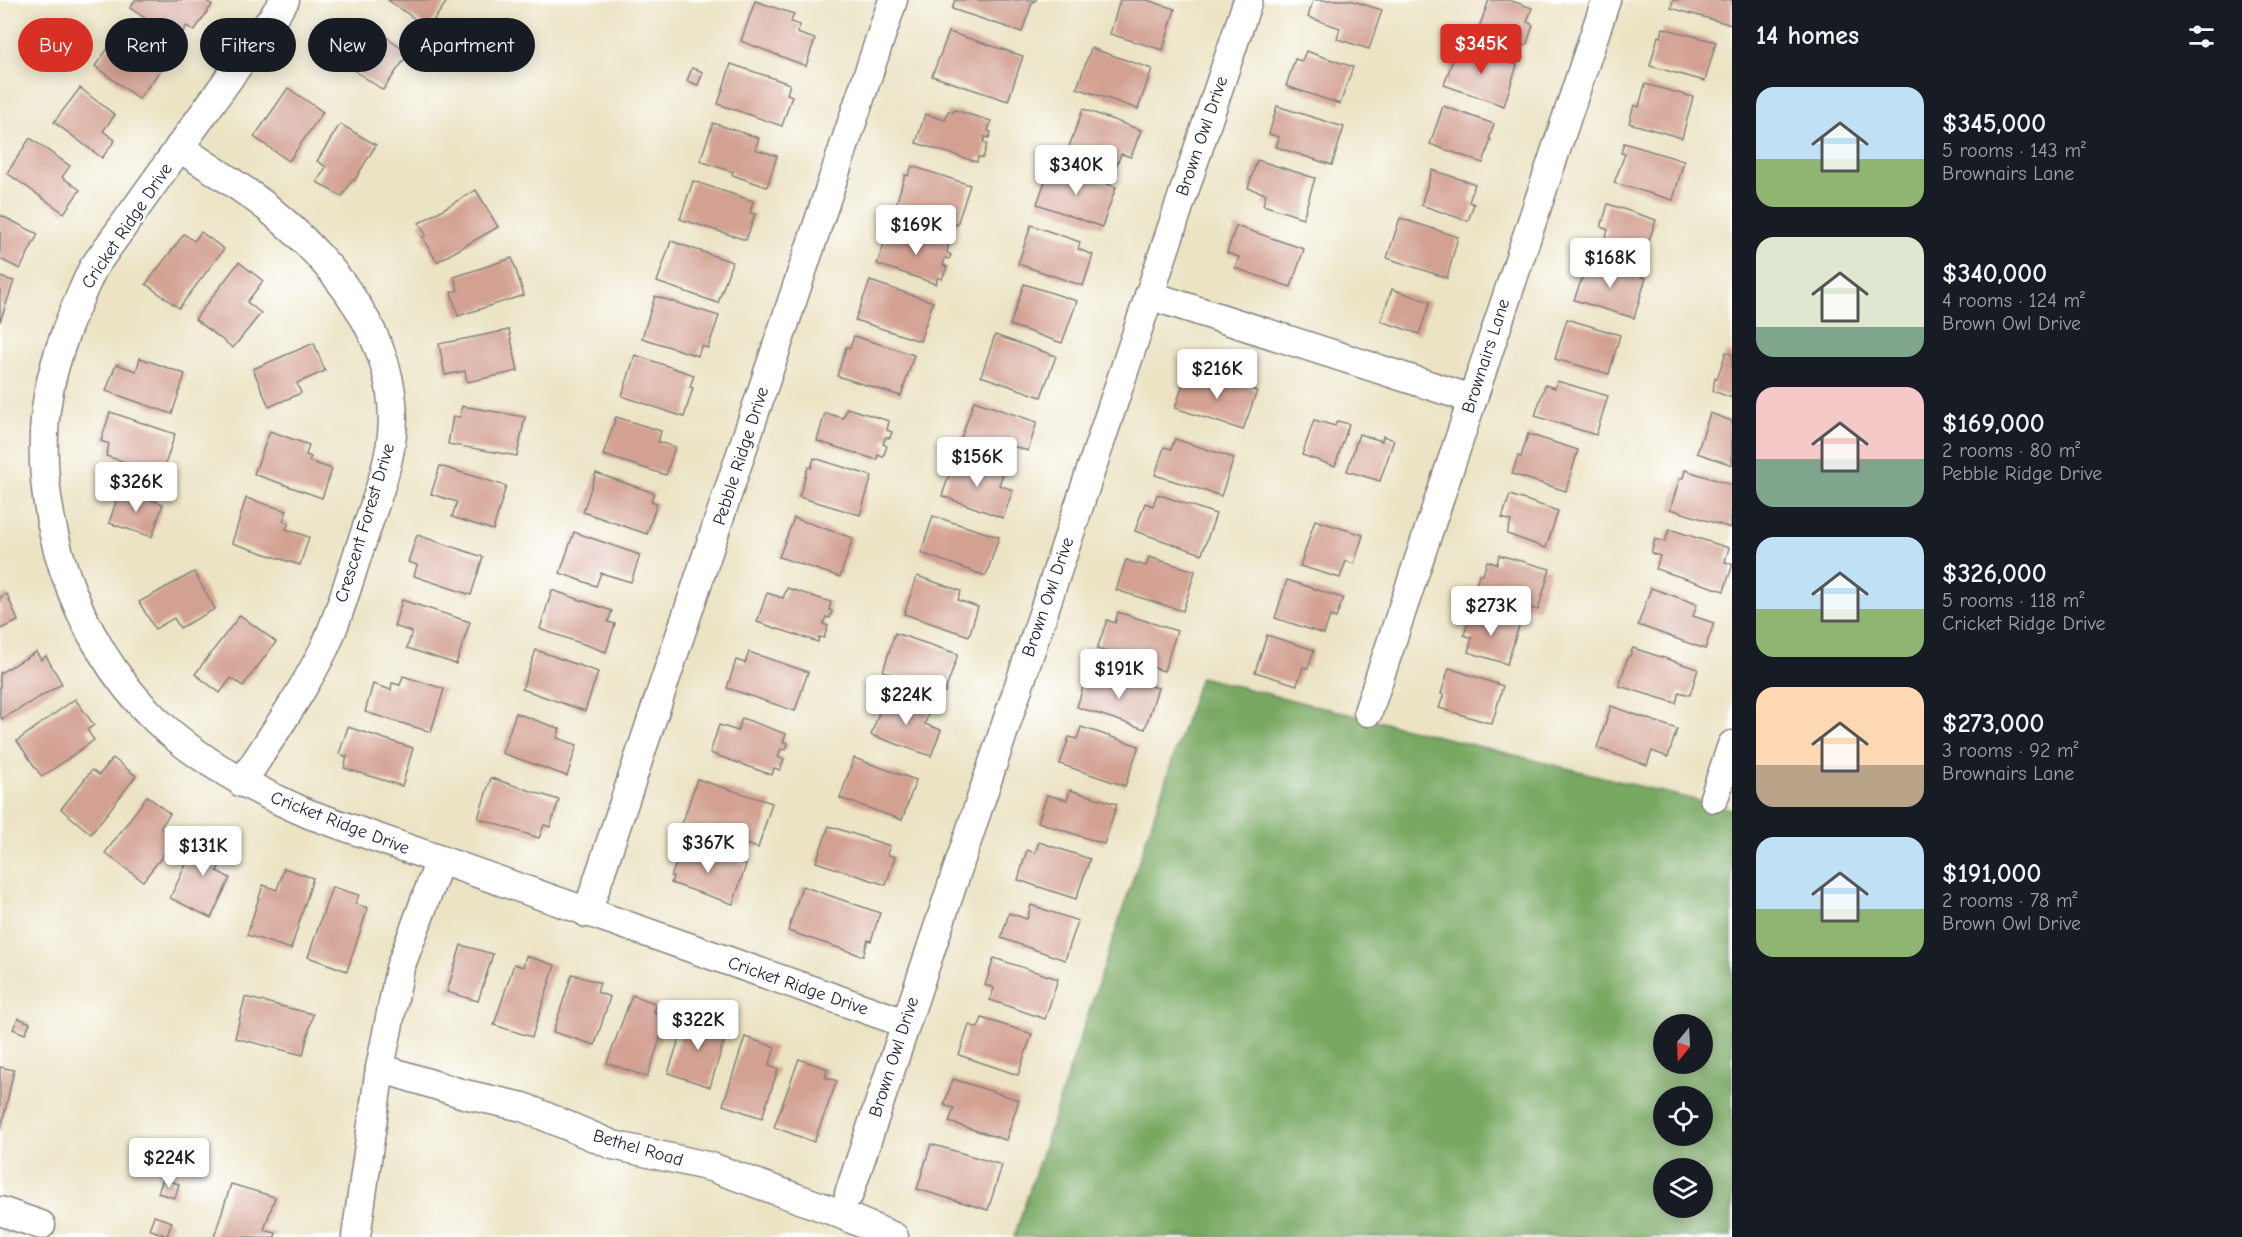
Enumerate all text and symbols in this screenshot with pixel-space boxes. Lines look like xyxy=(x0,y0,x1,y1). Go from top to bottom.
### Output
chip: Buy xyxy=(18,18,93,72)
chip: Rent xyxy=(105,18,188,72)
chip: Filters xyxy=(200,18,296,72)
chip: New xyxy=(308,18,387,72)
chip: Apartment xyxy=(399,18,535,72)
icon: filters xyxy=(2185,20,2218,53)
text: 14 homes xyxy=(1756,21,1859,51)
pin: $345K xyxy=(1439,24,1523,75)
text: $345K xyxy=(1454,32,1508,55)
street label: Brown Owl Drive xyxy=(1172,73,1232,199)
text: $345,000 xyxy=(1942,109,2046,139)
icon: home xyxy=(1804,111,1876,183)
text: 5 rooms · 143 m² xyxy=(1942,139,2086,162)
pin: $340K xyxy=(1034,145,1118,196)
text: $340K xyxy=(1049,153,1103,176)
street label: Cricket Ridge Drive xyxy=(77,159,177,293)
text: Brownairs Lane xyxy=(1942,162,2074,185)
pin: $169K xyxy=(874,205,958,256)
text: $169K xyxy=(890,213,942,236)
pin: $168K xyxy=(1568,238,1652,289)
text: $168K xyxy=(1584,246,1636,269)
text: $340,000 xyxy=(1942,259,2047,289)
icon: home xyxy=(1804,261,1876,333)
text: 4 rooms · 124 m² xyxy=(1942,289,2085,312)
street label: Brownairs Lane xyxy=(1458,296,1514,416)
text: Brown Owl Drive xyxy=(1942,312,2081,335)
pin: $216K xyxy=(1175,349,1259,400)
text: $216K xyxy=(1191,357,1243,380)
street label: Pebble Ridge Drive xyxy=(709,384,773,528)
text: $169,000 xyxy=(1942,409,2045,439)
icon: home xyxy=(1804,411,1876,483)
pin: $156K xyxy=(935,437,1019,488)
text: 2 rooms · 80 m² xyxy=(1942,439,2080,462)
street label: Crescent Forest Drive xyxy=(331,441,399,605)
text: $156K xyxy=(951,445,1003,468)
pin: $326K xyxy=(94,462,178,513)
text: Pebble Ridge Drive xyxy=(1942,462,2102,485)
text: $326K xyxy=(109,470,163,493)
street label: Brown Owl Drive xyxy=(1018,534,1078,660)
text: $326,000 xyxy=(1942,559,2047,589)
icon: home xyxy=(1804,561,1876,633)
pin: $273K xyxy=(1449,586,1533,637)
text: 5 rooms · 118 m² xyxy=(1942,589,2084,612)
text: $273K xyxy=(1465,594,1517,617)
text: Cricket Ridge Drive xyxy=(1942,612,2105,635)
pin: $191K xyxy=(1077,649,1161,700)
text: $191K xyxy=(1094,657,1144,680)
pin: $224K xyxy=(864,675,948,726)
text: $224K xyxy=(880,683,932,706)
text: $273,000 xyxy=(1942,709,2044,739)
icon: home xyxy=(1804,711,1876,783)
text: 3 rooms · 92 m² xyxy=(1942,739,2079,762)
text: Brownairs Lane xyxy=(1942,762,2074,785)
street label: Cricket Ridge Drive xyxy=(268,787,412,859)
pin: $367K xyxy=(666,823,750,874)
pin: $131K xyxy=(161,826,245,877)
text: $367K xyxy=(682,831,734,854)
text: $131K xyxy=(179,834,227,857)
text: $191,000 xyxy=(1942,859,2041,889)
icon: home xyxy=(1804,861,1876,933)
text: 2 rooms · 78 m² xyxy=(1942,889,2078,912)
text: Brown Owl Drive xyxy=(1942,912,2081,935)
street label: Cricket Ridge Drive xyxy=(725,952,871,1020)
street label: Brown Owl Drive xyxy=(865,994,923,1120)
pin: $322K xyxy=(656,1000,740,1051)
text: $322K xyxy=(671,1008,725,1031)
north arrow xyxy=(1653,1014,1713,1074)
map controls xyxy=(1653,1014,1713,1218)
button: locate xyxy=(1653,1086,1713,1146)
street label: Bethel Road xyxy=(590,1125,686,1171)
pin: $224K xyxy=(127,1138,211,1189)
text: $224K xyxy=(143,1146,195,1169)
button: layers xyxy=(1653,1158,1713,1218)

